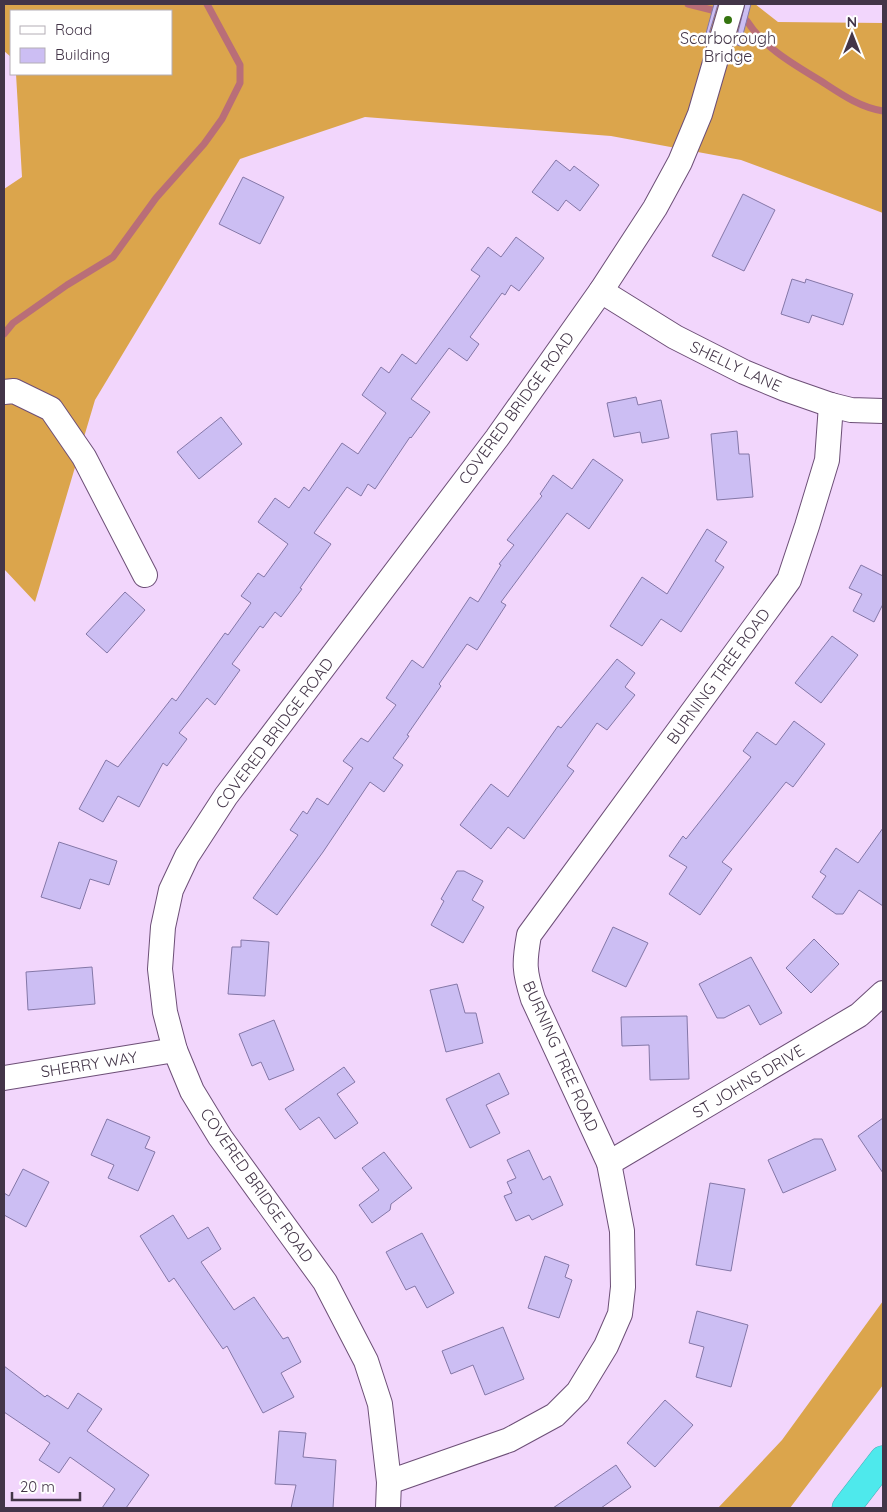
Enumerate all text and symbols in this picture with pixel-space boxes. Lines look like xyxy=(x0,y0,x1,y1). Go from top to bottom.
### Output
legend xyxy=(10,10,172,75)
north arrow xyxy=(827,10,877,60)
text: N xyxy=(847,13,857,31)
marker: Scarborough Bridge xyxy=(722,14,734,26)
text: Road xyxy=(55,20,92,39)
place label: Scarborough Bridge xyxy=(680,28,776,66)
text: Building xyxy=(55,45,110,64)
street label: COVERED BRIDGE ROAD xyxy=(454,328,578,488)
street label: SHELLY LANE xyxy=(687,336,785,396)
street label: BURNING TREE ROAD xyxy=(662,604,774,748)
street label: COVERED BRIDGE ROAD xyxy=(211,654,337,812)
street label: BURNING TREE ROAD xyxy=(519,978,603,1134)
street label: ST JOHNS DRIVE xyxy=(688,1040,808,1122)
street label: SHERRY WAY xyxy=(39,1046,139,1082)
street label: COVERED BRIDGE ROAD xyxy=(196,1104,318,1266)
scale bar xyxy=(12,1470,80,1502)
text: 20 m xyxy=(20,1477,55,1496)

